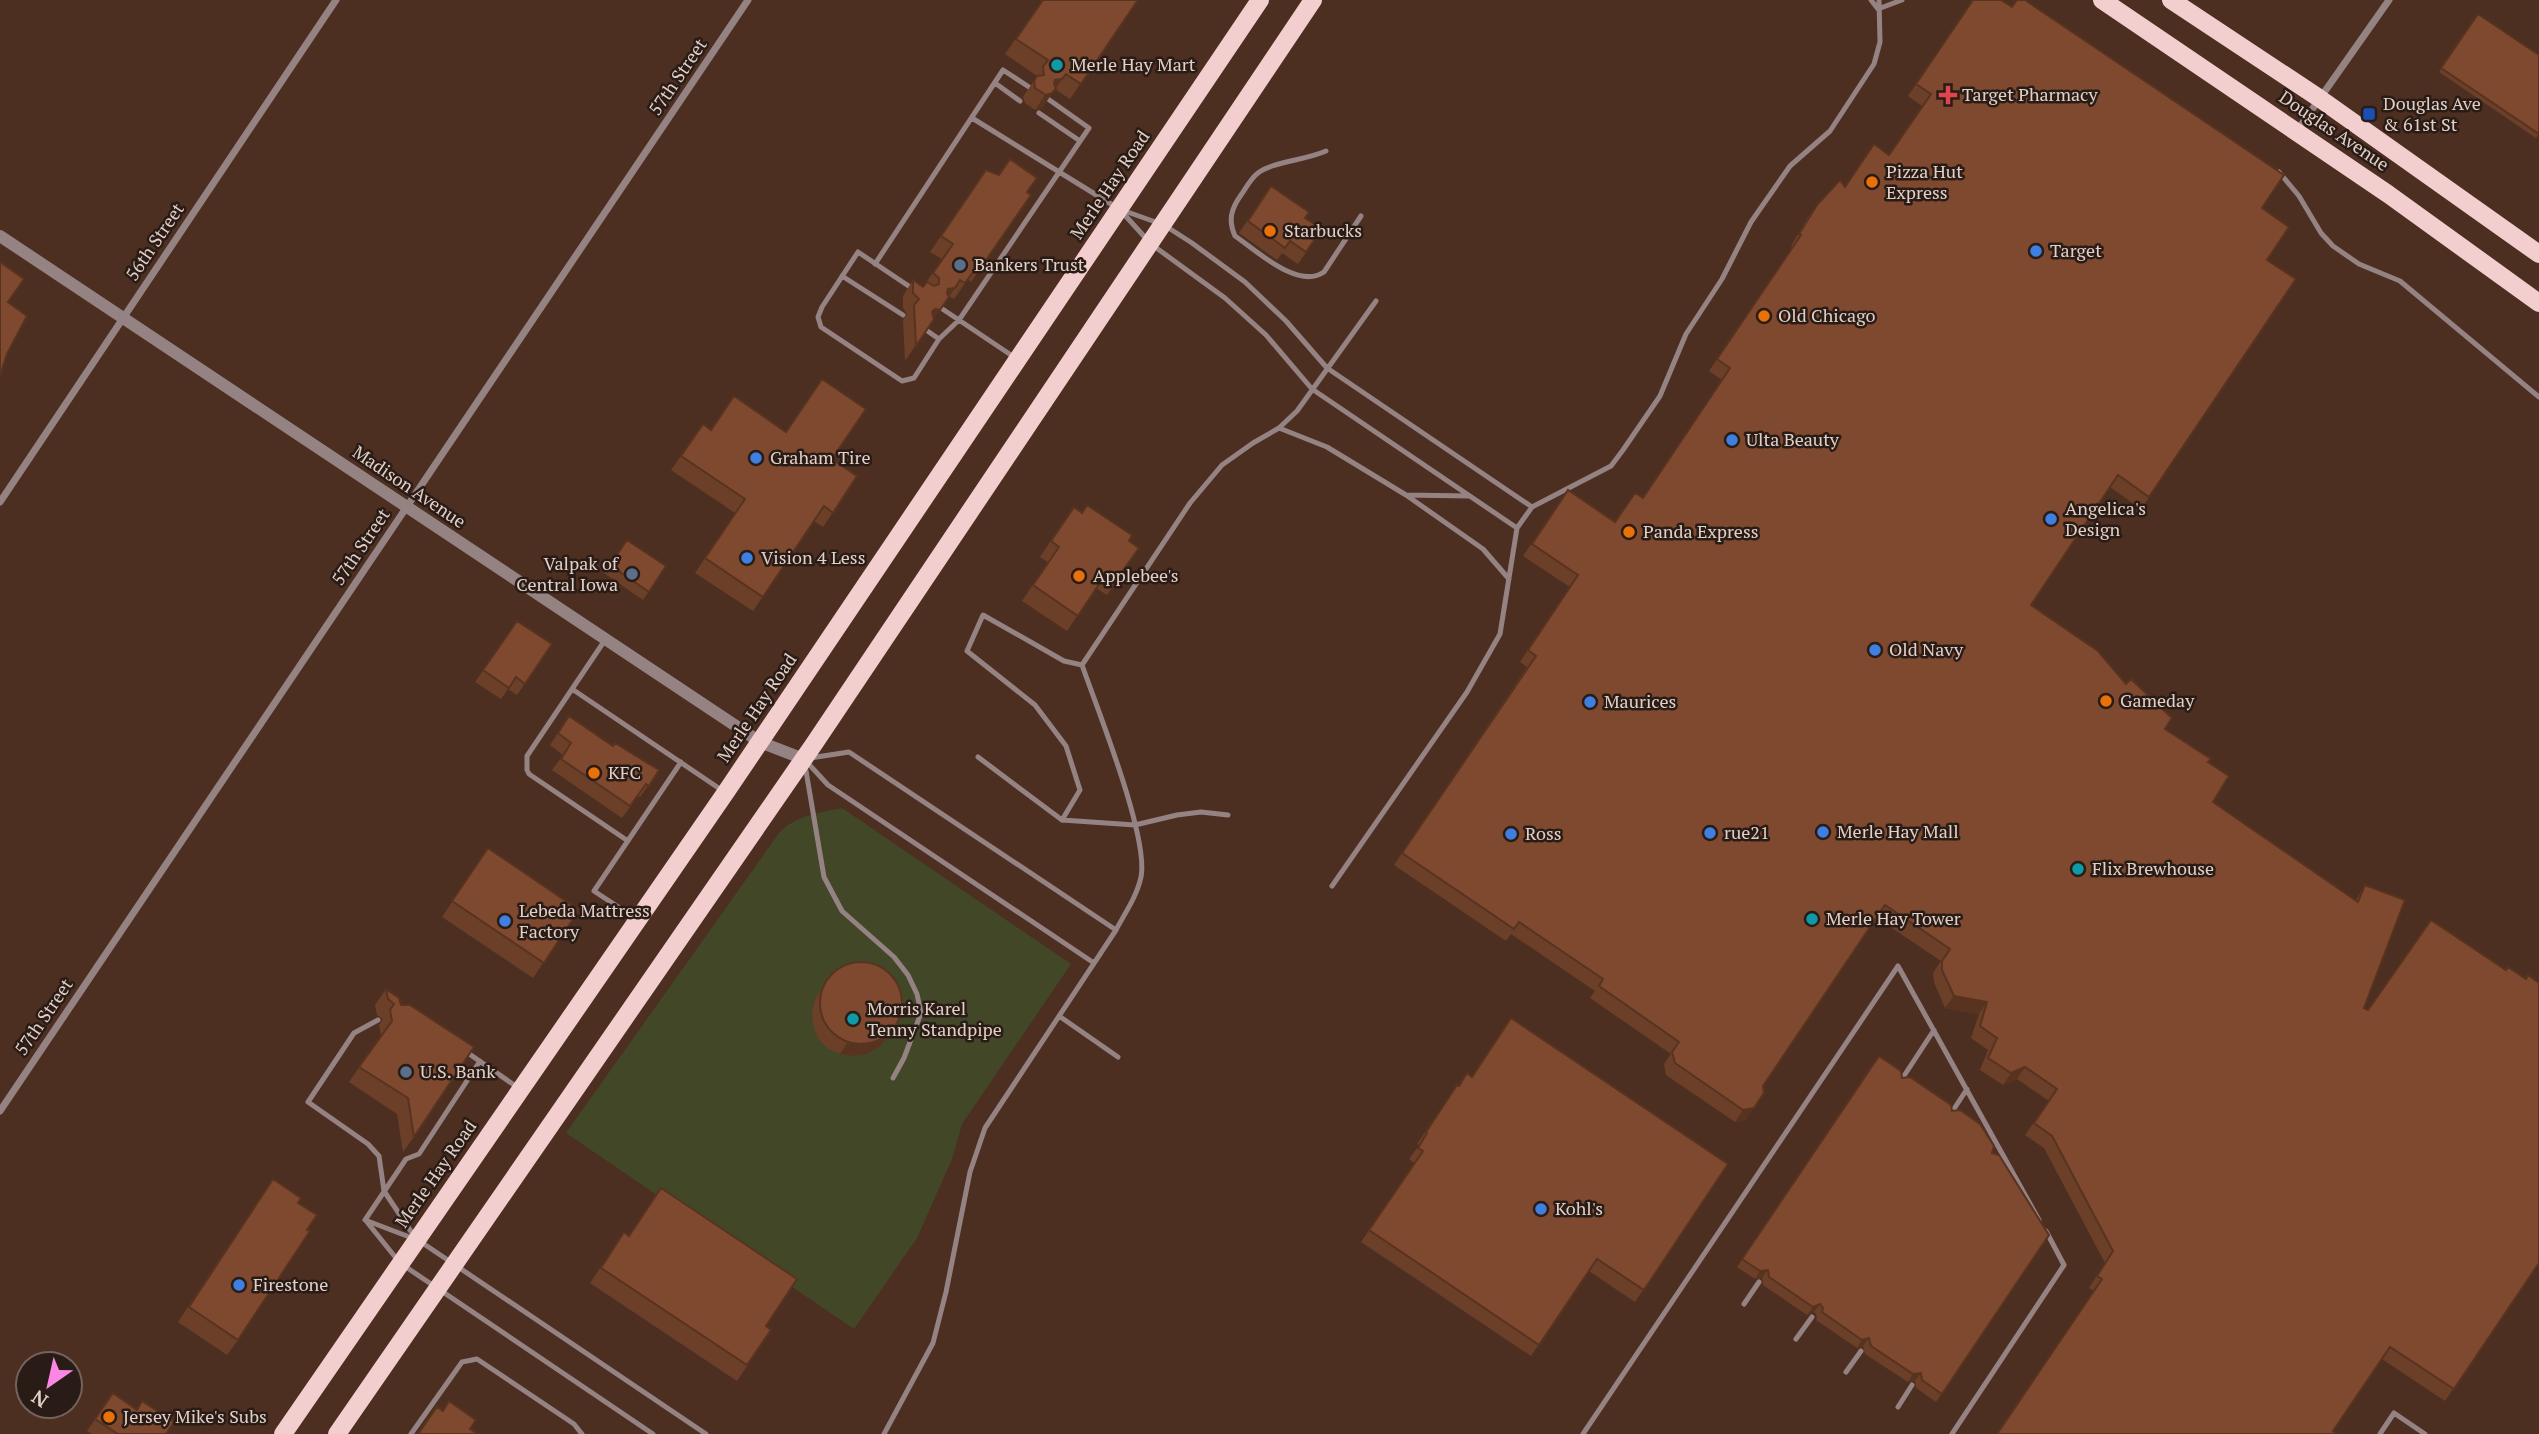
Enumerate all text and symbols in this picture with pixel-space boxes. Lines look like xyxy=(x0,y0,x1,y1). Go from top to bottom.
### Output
street label: 57th Street xyxy=(643,33,712,120)
place label: Merle Hay Mart xyxy=(1071,52,1196,76)
marker: Merle Hay Mart xyxy=(1049,57,1065,73)
place label: Target Pharmacy xyxy=(1962,82,2098,106)
street label: Douglas Avenue xyxy=(2275,84,2394,176)
marker: Target Pharmacy xyxy=(1940,87,1956,103)
place label: Douglas Ave & 61st St xyxy=(2383,91,2481,136)
marker: Douglas Ave & 61st St xyxy=(2361,106,2377,122)
street label: Merle Hay Road xyxy=(1064,125,1154,243)
place label: Pizza Hut Express xyxy=(1886,159,1963,204)
marker: Pizza Hut Express xyxy=(1864,174,1880,190)
street label: 56th Street xyxy=(119,198,189,285)
place label: Starbucks xyxy=(1284,218,1362,242)
marker: Starbucks xyxy=(1262,223,1278,239)
place label: Target xyxy=(2050,238,2102,262)
marker: Target xyxy=(2028,243,2044,259)
place label: Bankers Trust xyxy=(974,252,1085,276)
marker: Bankers Trust xyxy=(952,257,968,273)
place label: Old Chicago xyxy=(1778,303,1876,327)
marker: Old Chicago xyxy=(1756,308,1772,324)
place label: Ulta Beauty xyxy=(1746,427,1840,451)
marker: Ulta Beauty xyxy=(1724,432,1740,448)
street label: Madison Avenue xyxy=(348,439,471,533)
place label: Graham Tire xyxy=(770,445,870,469)
marker: Graham Tire xyxy=(748,450,764,466)
place label: Angelica's Design xyxy=(2065,496,2146,541)
street label: 57th Street xyxy=(326,503,395,590)
marker: Angelica's Design xyxy=(2043,511,2059,527)
place label: Panda Express xyxy=(1643,519,1759,543)
marker: Panda Express xyxy=(1621,524,1637,540)
place label: Vision 4 Less xyxy=(761,545,865,569)
marker: Vision 4 Less xyxy=(739,550,755,566)
place label: Valpak of Central Iowa xyxy=(516,551,620,596)
place label: Applebee's xyxy=(1093,563,1179,587)
marker: Valpak of Central Iowa xyxy=(624,566,640,582)
marker: Applebee's xyxy=(1071,568,1087,584)
place label: Old Navy xyxy=(1889,637,1964,661)
marker: Old Navy xyxy=(1867,642,1883,658)
street label: Merle Hay Road xyxy=(711,648,801,766)
place label: Gameday xyxy=(2120,688,2195,712)
place label: Maurices xyxy=(1604,689,1676,713)
marker: Gameday xyxy=(2098,693,2114,709)
marker: Maurices xyxy=(1582,694,1598,710)
place label: KFC xyxy=(608,760,641,784)
marker: KFC xyxy=(586,765,602,781)
place label: Merle Hay Mall xyxy=(1837,819,1959,843)
place label: rue21 xyxy=(1724,820,1770,844)
place label: Ross xyxy=(1525,821,1562,845)
marker: Merle Hay Mall xyxy=(1815,824,1831,840)
marker: rue21 xyxy=(1702,825,1718,841)
marker: Ross xyxy=(1503,826,1519,842)
place label: Flix Brewhouse xyxy=(2092,856,2214,880)
marker: Flix Brewhouse xyxy=(2070,861,2086,877)
place label: Lebeda Mattress Factory xyxy=(519,898,650,943)
place label: Merle Hay Tower xyxy=(1826,906,1961,930)
marker: Merle Hay Tower xyxy=(1804,911,1820,927)
marker: Lebeda Mattress Factory xyxy=(497,913,513,929)
street label: 57th Street xyxy=(9,973,78,1060)
place label: Morris Karel Tenny Standpipe xyxy=(867,996,1002,1041)
marker: Morris Karel Tenny Standpipe xyxy=(845,1011,861,1027)
place label: U.S. Bank xyxy=(420,1059,496,1083)
marker: U.S. Bank xyxy=(398,1064,414,1080)
street label: Merle Hay Road xyxy=(389,1115,481,1232)
place label: Kohl's xyxy=(1555,1196,1603,1220)
marker: Kohl's xyxy=(1533,1201,1549,1217)
place label: Firestone xyxy=(253,1272,328,1296)
marker: Firestone xyxy=(231,1277,247,1293)
north arrow xyxy=(14,1350,84,1420)
text: N xyxy=(26,1385,52,1414)
place label: Jersey Mike's Subs xyxy=(123,1404,267,1428)
marker: Jersey Mike's Subs xyxy=(101,1409,117,1425)

